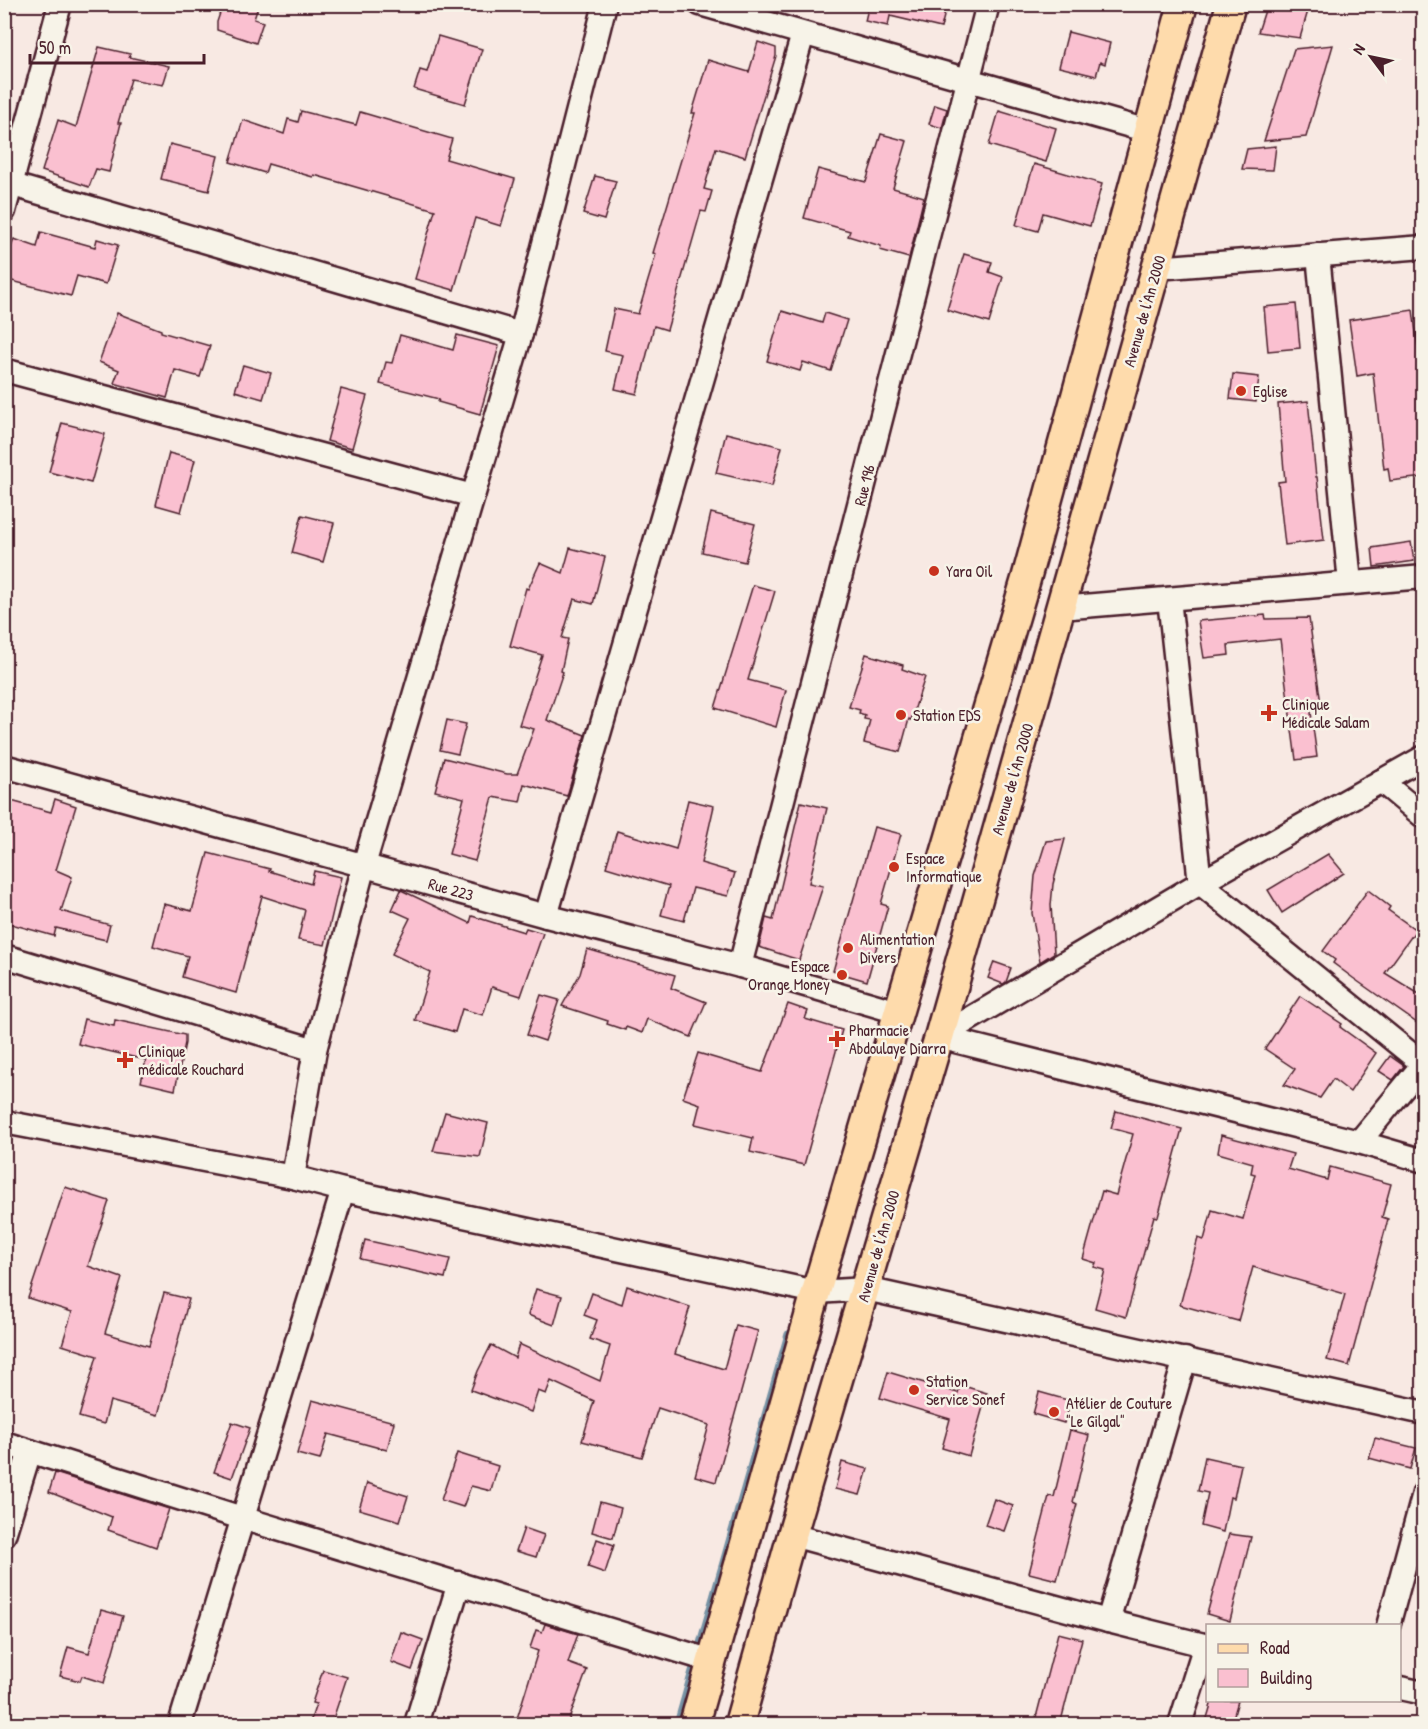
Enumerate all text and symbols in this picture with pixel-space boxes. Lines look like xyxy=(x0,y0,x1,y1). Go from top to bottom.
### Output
scale bar xyxy=(30,27,204,65)
north arrow xyxy=(1341,27,1401,87)
text: 50 m xyxy=(39,35,71,60)
text: N xyxy=(1347,39,1370,58)
street label: Avenue de l'An 2000 xyxy=(1118,253,1170,369)
place label: Eglise xyxy=(1253,380,1288,402)
marker: Eglise xyxy=(1234,384,1248,398)
street label: Rue 196 xyxy=(848,462,880,508)
place label: Yara Oil xyxy=(946,560,993,582)
marker: Yara Oil xyxy=(927,564,941,578)
place label: Clinique Médicale Salam xyxy=(1282,693,1370,733)
place label: Station EDS xyxy=(913,704,981,726)
marker: Clinique Médicale Salam xyxy=(1260,704,1278,722)
marker: Station EDS xyxy=(894,708,908,722)
street label: Avenue de l'An 2000 xyxy=(986,721,1038,837)
place label: Espace Informatique xyxy=(906,847,982,887)
marker: Espace Informatique xyxy=(887,860,901,874)
street label: Rue 223 xyxy=(426,872,476,906)
place label: Alimentation Divers xyxy=(860,928,935,968)
marker: Alimentation Divers xyxy=(841,941,855,955)
place label: Espace Orange Money xyxy=(748,955,831,995)
marker: Espace Orange Money xyxy=(835,968,849,982)
place label: Pharmacie Abdoulaye Diarra xyxy=(849,1019,946,1059)
marker: Pharmacie Abdoulaye Diarra xyxy=(830,1032,844,1046)
place label: Clinique médicale Rouchard xyxy=(138,1040,244,1080)
marker: Clinique médicale Rouchard xyxy=(116,1051,134,1069)
street label: Avenue de l'An 2000 xyxy=(852,1188,904,1304)
place label: Station Service Sonef xyxy=(926,1370,1006,1410)
marker: Station Service Sonef xyxy=(907,1383,921,1397)
place label: Atélier de Couture "Le Gilgal" xyxy=(1066,1392,1173,1432)
marker: Atélier de Couture "Le Gilgal" xyxy=(1047,1405,1061,1419)
legend xyxy=(1206,1624,1401,1702)
text: Road xyxy=(1260,1635,1290,1660)
text: Building xyxy=(1260,1665,1312,1690)

